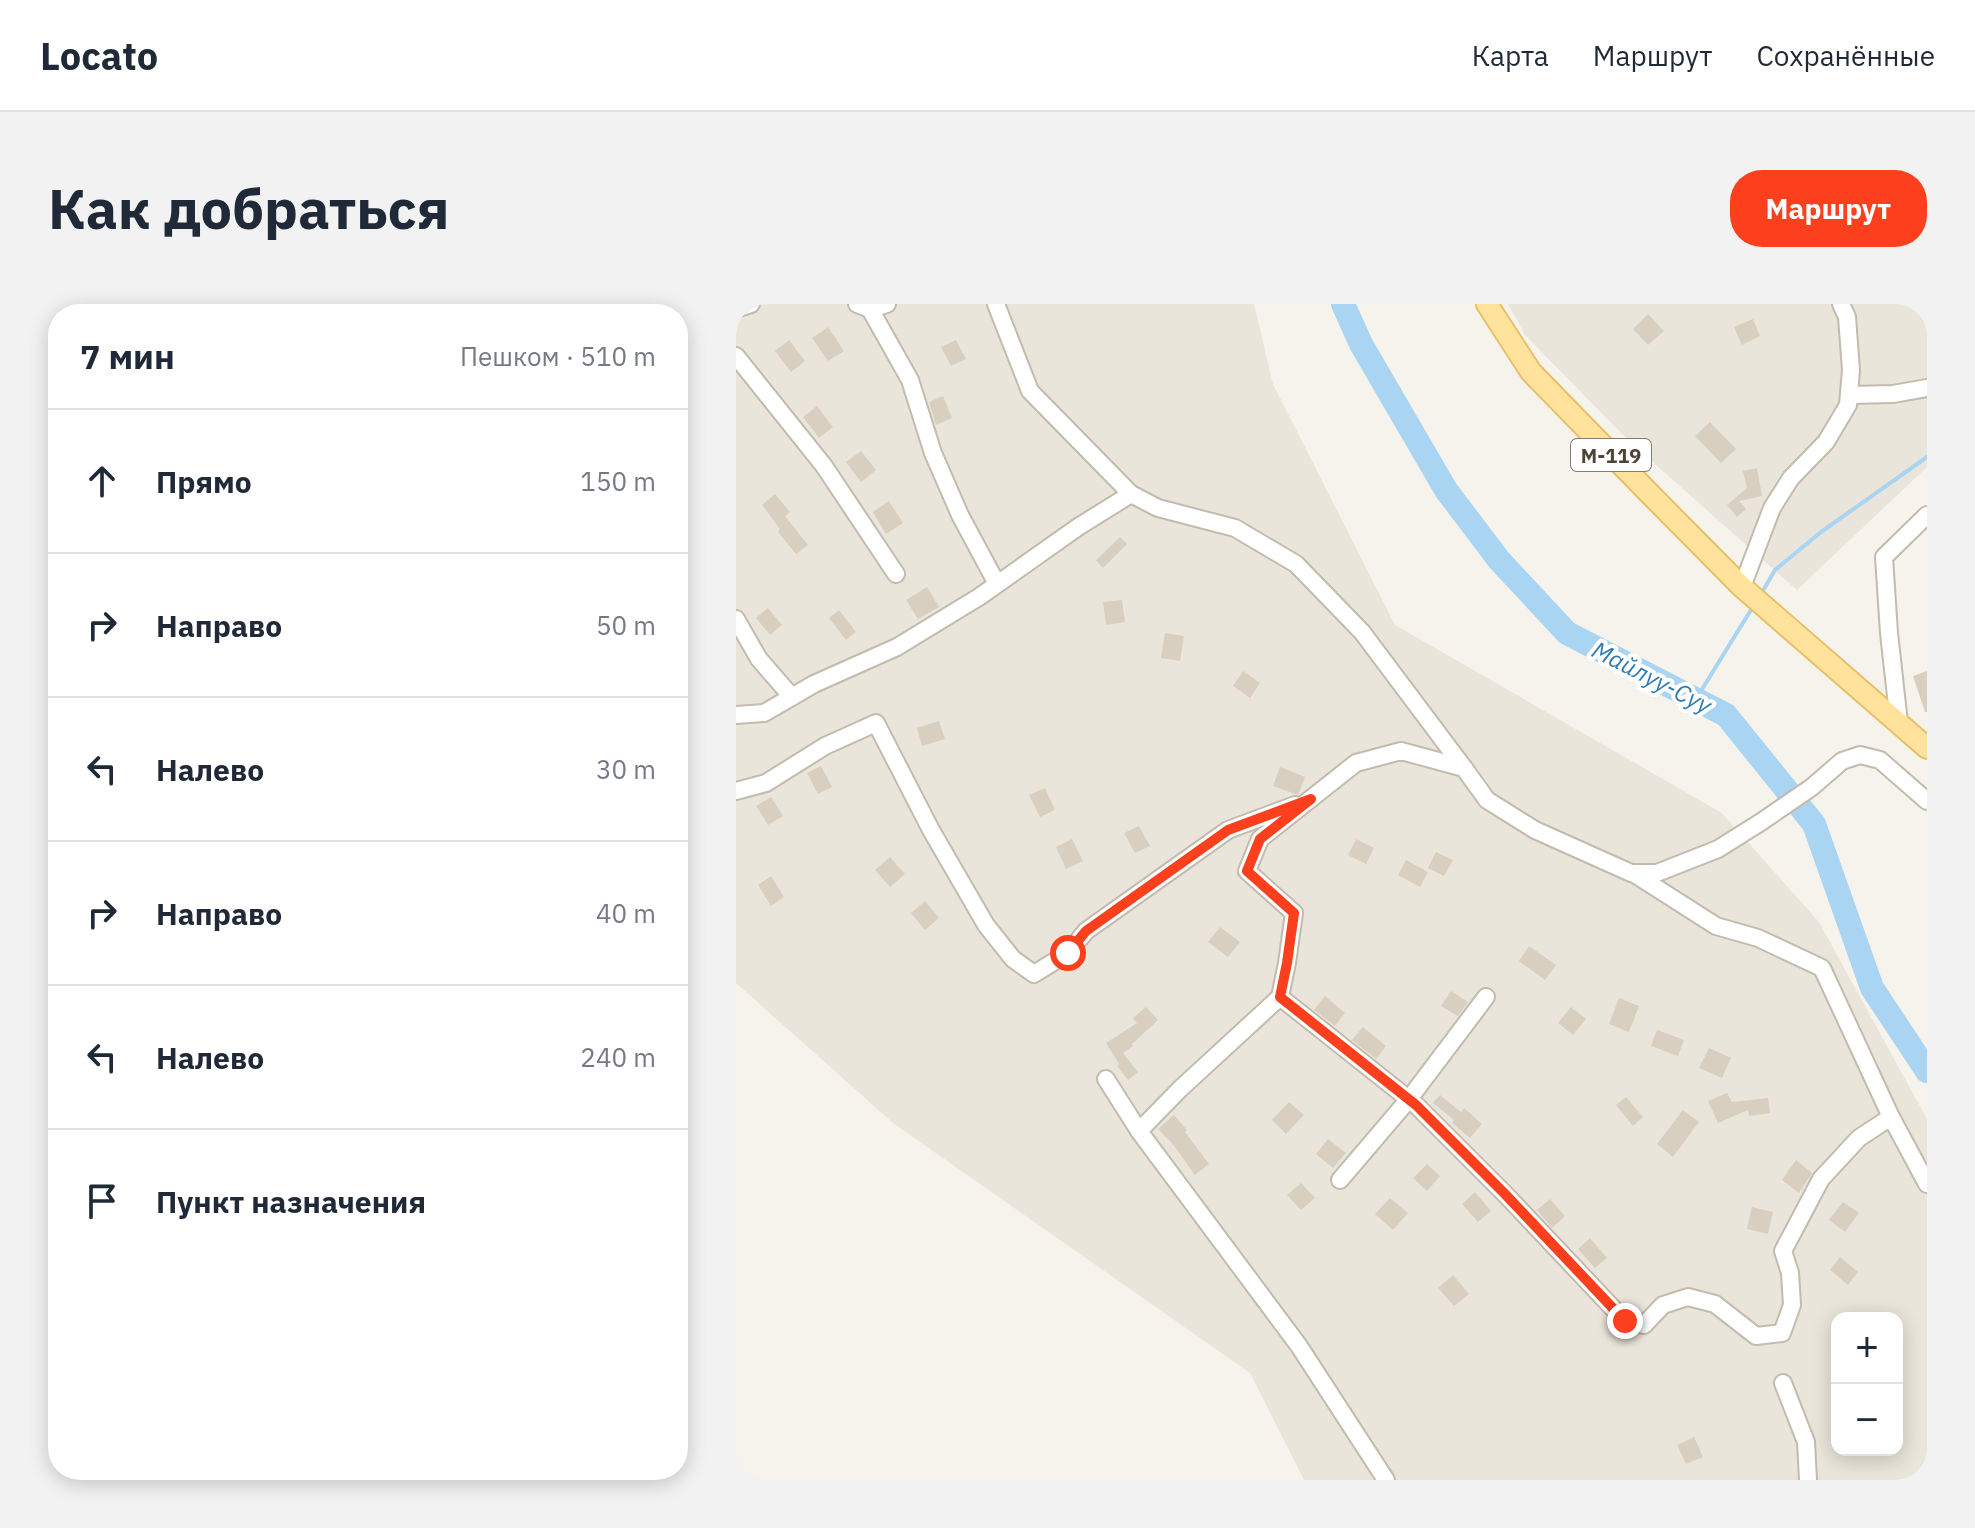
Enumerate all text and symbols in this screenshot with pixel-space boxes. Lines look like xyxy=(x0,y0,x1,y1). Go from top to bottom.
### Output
text: Locato xyxy=(40,31,158,80)
text: Карта xyxy=(1472,37,1549,74)
text: Маршрут xyxy=(1593,37,1712,74)
text: Сохранённые xyxy=(1756,37,1935,74)
button: Маршрут xyxy=(1730,170,1927,247)
text: Как добраться xyxy=(48,172,449,244)
text: 7 мин xyxy=(80,334,175,378)
text: Пешком · 510 m xyxy=(460,339,656,373)
road number: М-119 xyxy=(1571,439,1651,471)
icon: ahead xyxy=(80,459,124,503)
text: Прямо xyxy=(156,462,252,501)
text: 150 m xyxy=(580,464,656,498)
icon: right xyxy=(80,603,124,647)
text: Направо xyxy=(156,606,282,645)
text: 50 m xyxy=(596,608,656,642)
water label: Майлуу-Суу xyxy=(1587,633,1718,721)
icon: left xyxy=(80,747,124,791)
text: Налево xyxy=(156,750,264,789)
text: 30 m xyxy=(596,752,656,786)
icon: right xyxy=(80,891,124,935)
text: Направо xyxy=(156,894,282,933)
text: 40 m xyxy=(596,896,656,930)
route start xyxy=(1050,935,1086,971)
icon: left xyxy=(80,1035,124,1079)
text: Налево xyxy=(156,1038,264,1077)
text: 240 m xyxy=(580,1040,656,1074)
icon: arrive xyxy=(80,1179,124,1223)
text: Пункт назначения xyxy=(156,1182,426,1221)
route end xyxy=(1607,1303,1643,1339)
map controls xyxy=(1831,1312,1903,1456)
button: + xyxy=(1831,1312,1903,1384)
button: − xyxy=(1831,1384,1903,1456)

